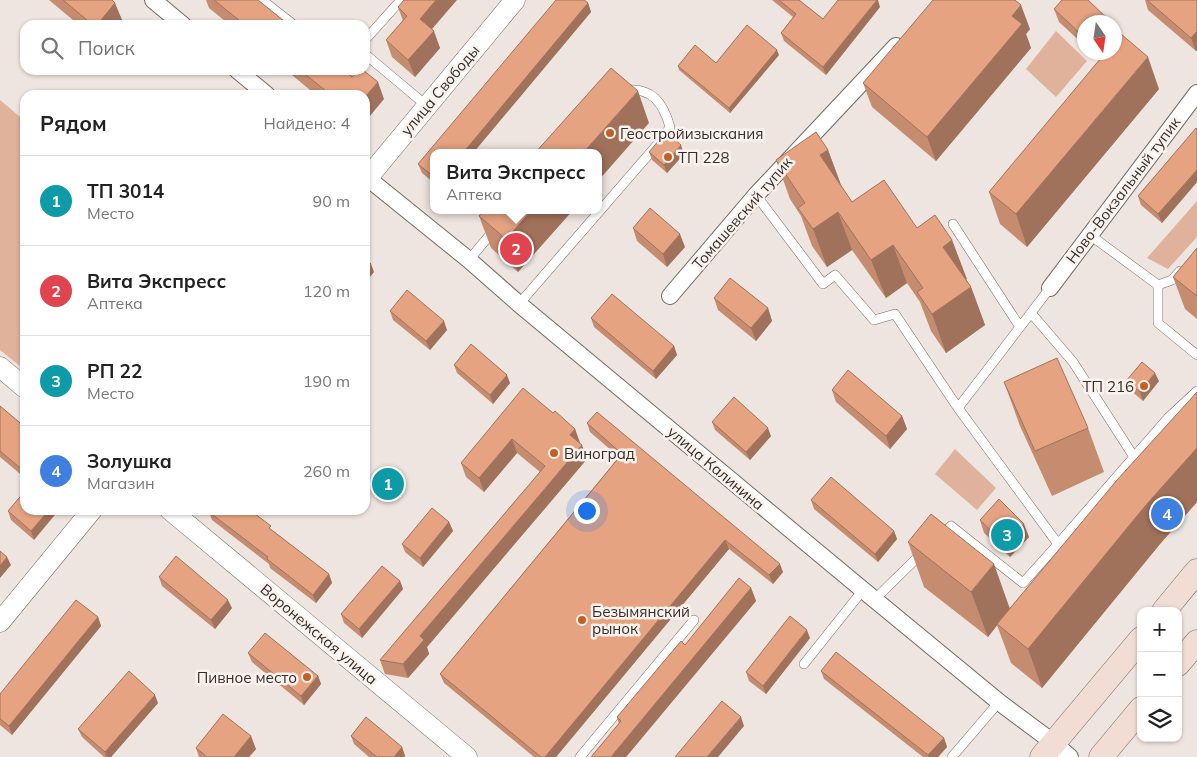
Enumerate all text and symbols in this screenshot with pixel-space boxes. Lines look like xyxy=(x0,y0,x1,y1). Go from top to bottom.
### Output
north arrow xyxy=(1077,15,1122,60)
search box xyxy=(20,20,370,75)
icon: search xyxy=(38,34,66,62)
text: Поиск xyxy=(78,36,135,60)
street label: улица Свободы xyxy=(397,41,483,139)
text: Рядом xyxy=(40,110,107,136)
street label: Ново-Вокзальный тупик xyxy=(1062,112,1185,267)
text: Найдено: 4 xyxy=(264,113,350,133)
place label: Геостройизыскания xyxy=(620,124,763,143)
marker: Геостройизыскания xyxy=(604,127,616,139)
place label: ТП 228 xyxy=(678,148,729,167)
popup xyxy=(430,149,602,214)
marker: ТП 228 xyxy=(662,151,674,163)
street label: Томашевский тупик xyxy=(688,152,797,273)
text: Вита Экспресс xyxy=(446,160,586,184)
text: ТП 3014 xyxy=(87,179,164,203)
text: Аптека xyxy=(446,184,502,204)
text: 1 xyxy=(51,191,61,211)
text: 90 m xyxy=(313,191,350,211)
text: Место xyxy=(87,203,134,223)
pin: 2 xyxy=(500,230,532,268)
text: Вита Экспресс xyxy=(87,269,226,293)
text: 2 xyxy=(51,281,61,301)
text: 120 m xyxy=(303,281,350,301)
text: Аптека xyxy=(87,293,143,313)
text: РП 22 xyxy=(87,359,142,383)
text: 3 xyxy=(51,371,61,391)
text: 190 m xyxy=(303,371,350,391)
place label: ТП 216 xyxy=(1083,377,1134,396)
marker: ТП 216 xyxy=(1138,380,1150,392)
text: Место xyxy=(87,383,134,403)
street label: улица Калинина xyxy=(664,422,768,514)
place label: Виноград xyxy=(564,444,635,463)
marker: Виноград xyxy=(548,447,560,459)
text: Золушка xyxy=(87,449,172,473)
text: 4 xyxy=(51,461,61,481)
text: 260 m xyxy=(303,461,350,481)
pin: 1 xyxy=(372,465,404,503)
text: Магазин xyxy=(87,473,155,493)
pin: 4 xyxy=(1151,495,1183,533)
your location xyxy=(574,498,600,524)
pin: 3 xyxy=(991,516,1023,554)
street label: Воронежская улица xyxy=(257,580,381,688)
place label: Безымянский рынок xyxy=(592,602,690,638)
map controls xyxy=(1137,607,1182,742)
button: + xyxy=(1137,607,1182,652)
marker: Безымянский рынок xyxy=(576,614,588,626)
button: − xyxy=(1137,652,1182,697)
place label: Пивное место xyxy=(197,668,297,687)
marker: Пивное место xyxy=(301,671,313,683)
button: layers xyxy=(1137,697,1182,742)

